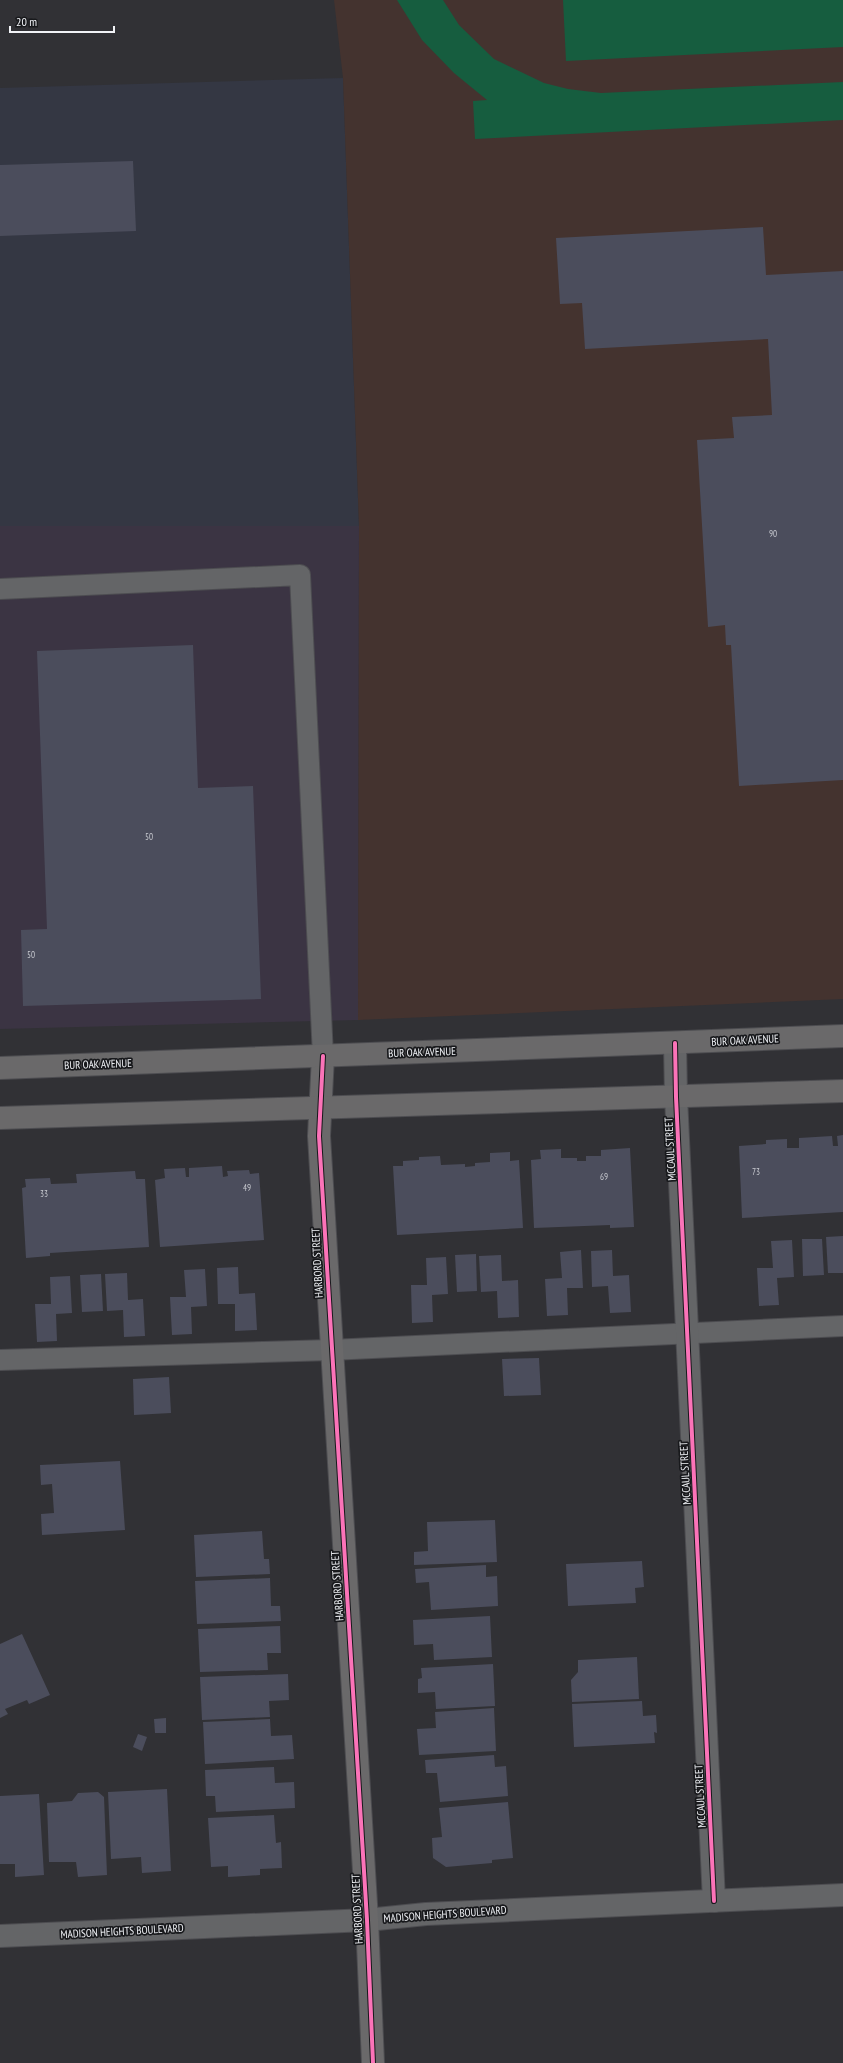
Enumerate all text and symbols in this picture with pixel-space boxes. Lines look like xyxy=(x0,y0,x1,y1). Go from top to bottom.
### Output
scale bar xyxy=(10,8,114,34)
text: 20 m xyxy=(16,14,37,29)
house number: 90 xyxy=(769,528,777,539)
house number: 50 xyxy=(145,831,153,842)
house number: 50 xyxy=(27,949,35,960)
street label: BUR OAK AVENUE xyxy=(711,1031,779,1049)
street label: BUR OAK AVENUE xyxy=(388,1044,456,1060)
street label: BUR OAK AVENUE xyxy=(64,1056,132,1072)
street label: MCCAUL STREET xyxy=(661,1117,679,1181)
house number: 73 xyxy=(752,1166,760,1177)
house number: 69 xyxy=(600,1171,608,1182)
house number: 49 xyxy=(243,1182,251,1193)
house number: 33 xyxy=(40,1188,48,1199)
street label: HARBORD STREET xyxy=(308,1227,326,1298)
street label: MCCAUL STREET xyxy=(676,1441,694,1505)
street label: HARBORD STREET xyxy=(328,1550,346,1622)
street label: MCCAUL STREET xyxy=(691,1764,709,1828)
street label: HARBORD STREET xyxy=(348,1873,366,1944)
street label: MADISON HEIGHTS BOULEVARD xyxy=(383,1903,507,1925)
street label: MADISON HEIGHTS BOULEVARD xyxy=(60,1921,184,1941)

